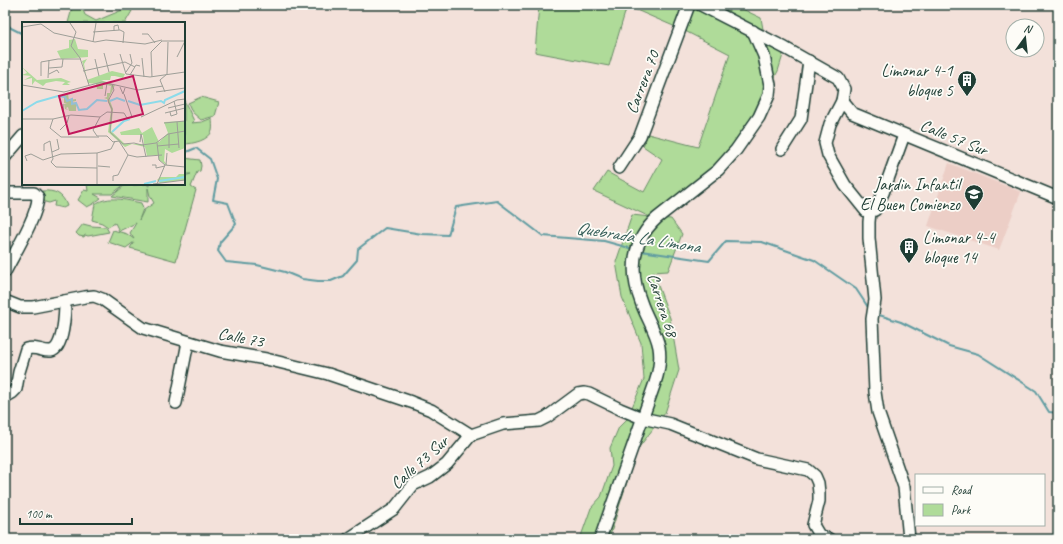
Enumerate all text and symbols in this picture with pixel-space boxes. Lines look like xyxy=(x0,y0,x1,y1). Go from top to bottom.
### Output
north arrow xyxy=(1005,18,1045,58)
text: N xyxy=(1022,21,1035,37)
inset map xyxy=(22,22,185,185)
street label: Carrera 70 xyxy=(621,46,665,117)
place label: Limonar 4-1 bloque 5 xyxy=(881,60,954,101)
building icon: Limonar 4-1 bloque 5 xyxy=(956,69,978,97)
street label: Calle 57 Sur xyxy=(917,115,992,161)
place label: Jardin Infantil El Buen Comienzo xyxy=(860,174,963,215)
school or university icon: Jardin Infantil El Buen Comienzo xyxy=(963,183,985,211)
water label: Quebrada La Limona xyxy=(575,216,703,258)
place label: Limonar 4-4 bloque 14 xyxy=(923,227,997,268)
building icon: Limonar 4-4 bloque 14 xyxy=(898,236,920,264)
street label: Carrera 68 xyxy=(642,271,683,342)
street label: Calle 73 xyxy=(216,323,267,352)
street label: Calle 73 Sur xyxy=(386,430,454,494)
legend xyxy=(915,474,1045,526)
text: Road xyxy=(951,482,973,498)
scale bar xyxy=(20,500,132,526)
text: Park xyxy=(951,502,972,518)
text: 100 m xyxy=(26,506,53,522)

